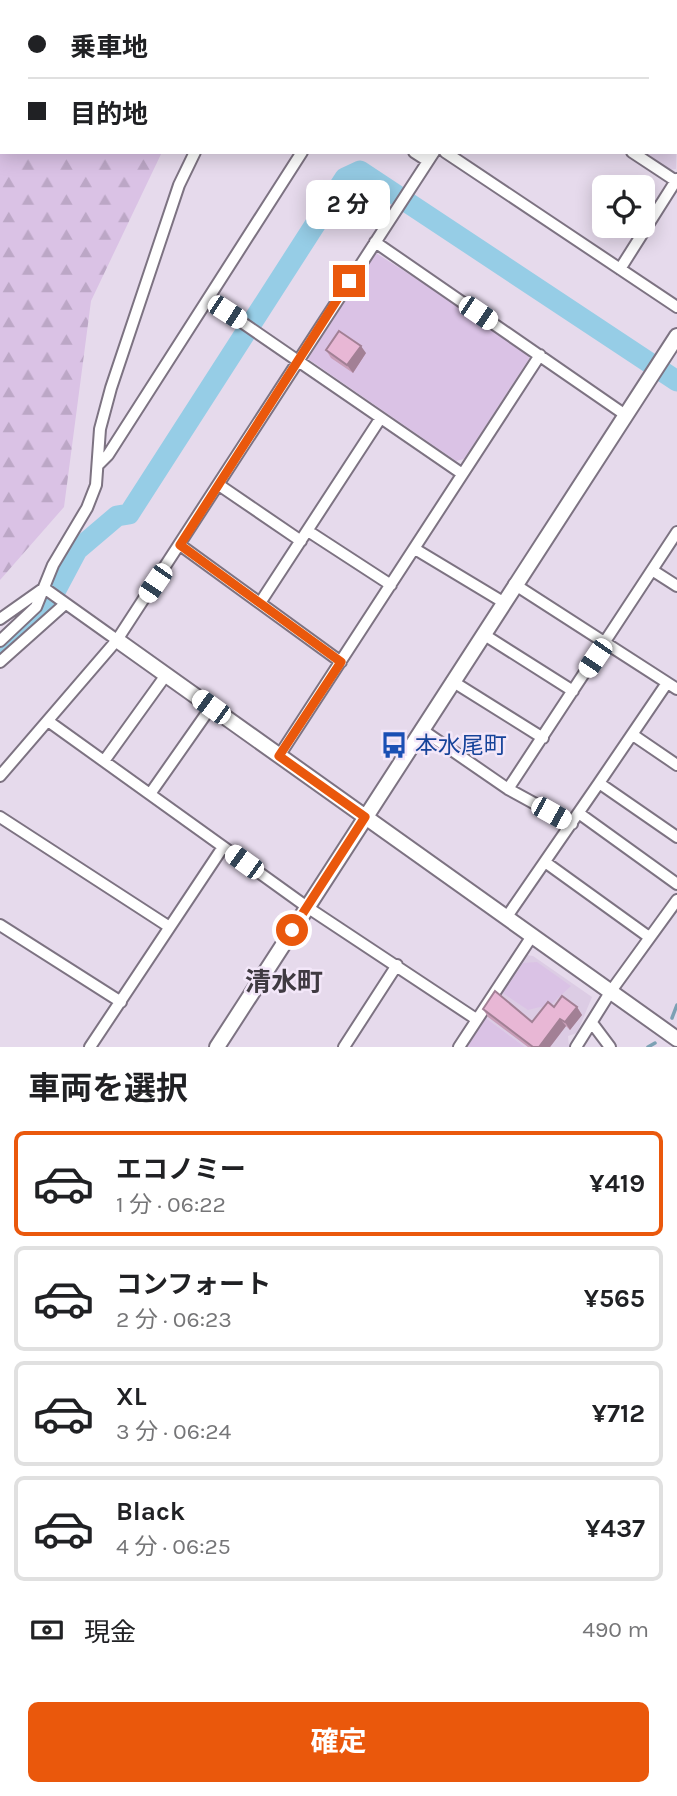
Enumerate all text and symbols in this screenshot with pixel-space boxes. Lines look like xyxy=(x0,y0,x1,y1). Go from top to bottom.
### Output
text: 乗車地 xyxy=(70,32,148,63)
text: 目的地 xyxy=(70,99,148,130)
map controls xyxy=(592,175,655,238)
button: locate xyxy=(592,175,655,238)
callout: 2 分 xyxy=(307,180,391,229)
text: 2 分 xyxy=(327,191,369,218)
route end xyxy=(333,265,365,297)
car xyxy=(204,292,251,332)
car xyxy=(455,293,502,333)
car xyxy=(135,560,176,606)
car xyxy=(575,635,616,681)
car xyxy=(188,686,235,728)
bus stop icon: 本水尾町 xyxy=(379,730,409,760)
place label: 本水尾町 xyxy=(415,732,507,759)
car xyxy=(528,794,575,832)
car xyxy=(221,841,268,883)
route start xyxy=(276,914,308,946)
district label: 清水町 xyxy=(245,967,323,998)
text: 車両を選択 xyxy=(28,1070,188,1107)
icon: car xyxy=(32,1152,95,1215)
text: エコノミー xyxy=(116,1154,246,1185)
text: ¥419 xyxy=(589,1168,645,1199)
text: 1 分 · 06:22 xyxy=(116,1191,226,1218)
icon: car xyxy=(32,1267,95,1330)
text: コンフォート xyxy=(116,1269,271,1300)
text: ¥565 xyxy=(584,1283,645,1314)
text: 2 分 · 06:23 xyxy=(116,1306,232,1333)
text: XL xyxy=(116,1381,147,1412)
icon: car xyxy=(32,1382,95,1445)
text: ¥712 xyxy=(592,1398,645,1429)
text: 3 分 · 06:24 xyxy=(116,1418,231,1445)
text: Black xyxy=(116,1496,185,1527)
icon: car xyxy=(32,1497,95,1560)
text: ¥437 xyxy=(585,1513,645,1544)
text: 4 分 · 06:25 xyxy=(116,1533,231,1560)
icon: cash xyxy=(28,1611,66,1649)
text: 490 m xyxy=(582,1616,649,1643)
text: 現金 xyxy=(84,1617,136,1648)
button: 確定 xyxy=(28,1702,649,1782)

